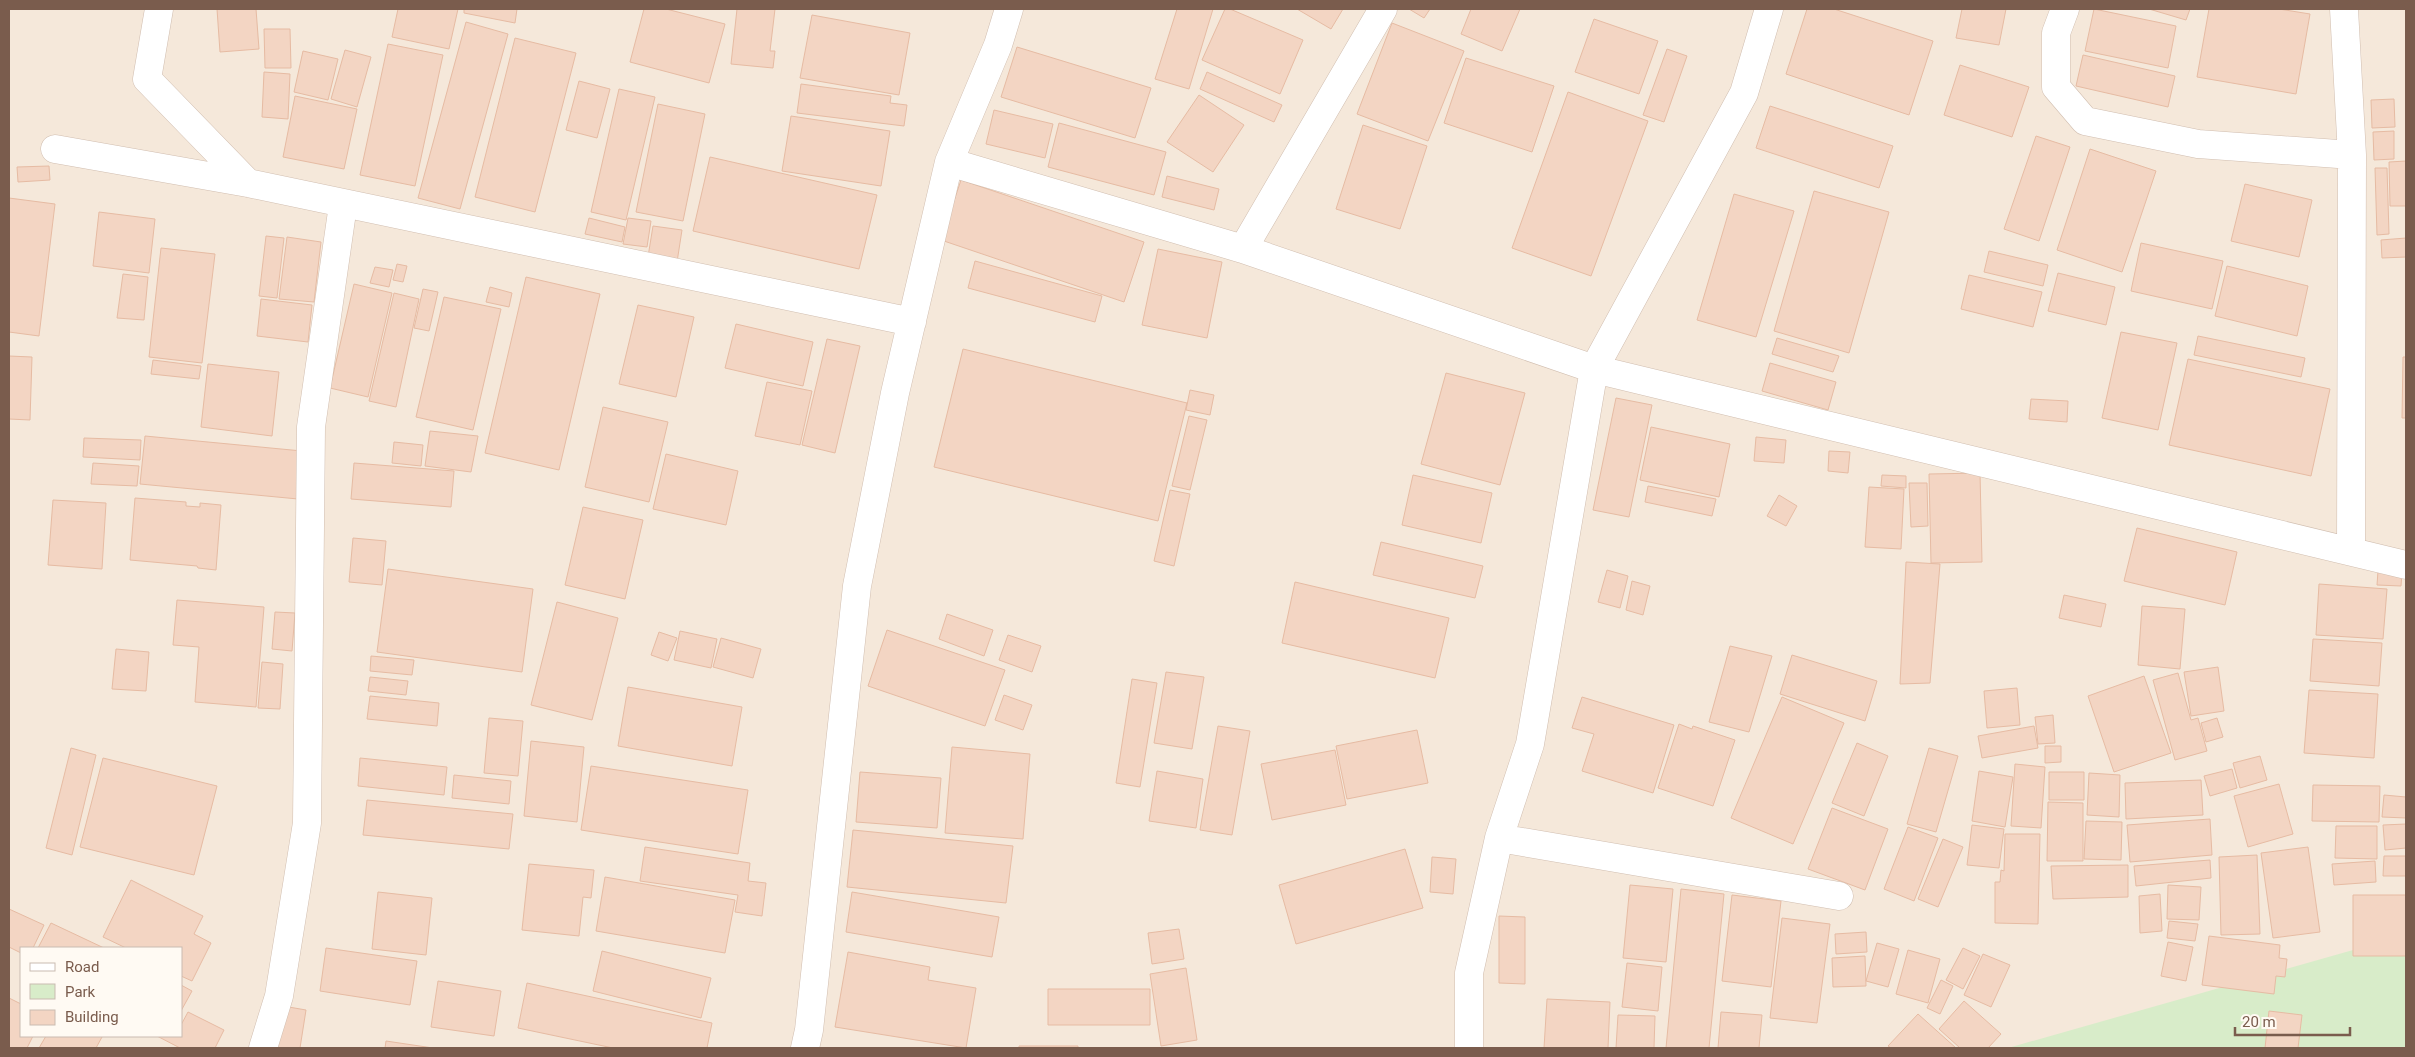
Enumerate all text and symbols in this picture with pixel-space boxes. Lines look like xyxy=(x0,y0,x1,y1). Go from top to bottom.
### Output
legend xyxy=(20,947,182,1037)
text: Road xyxy=(65,958,99,976)
text: Park xyxy=(65,983,96,1001)
scale bar xyxy=(2235,1004,2350,1036)
text: Building xyxy=(65,1008,119,1026)
text: 20 m xyxy=(2242,1013,2276,1031)

